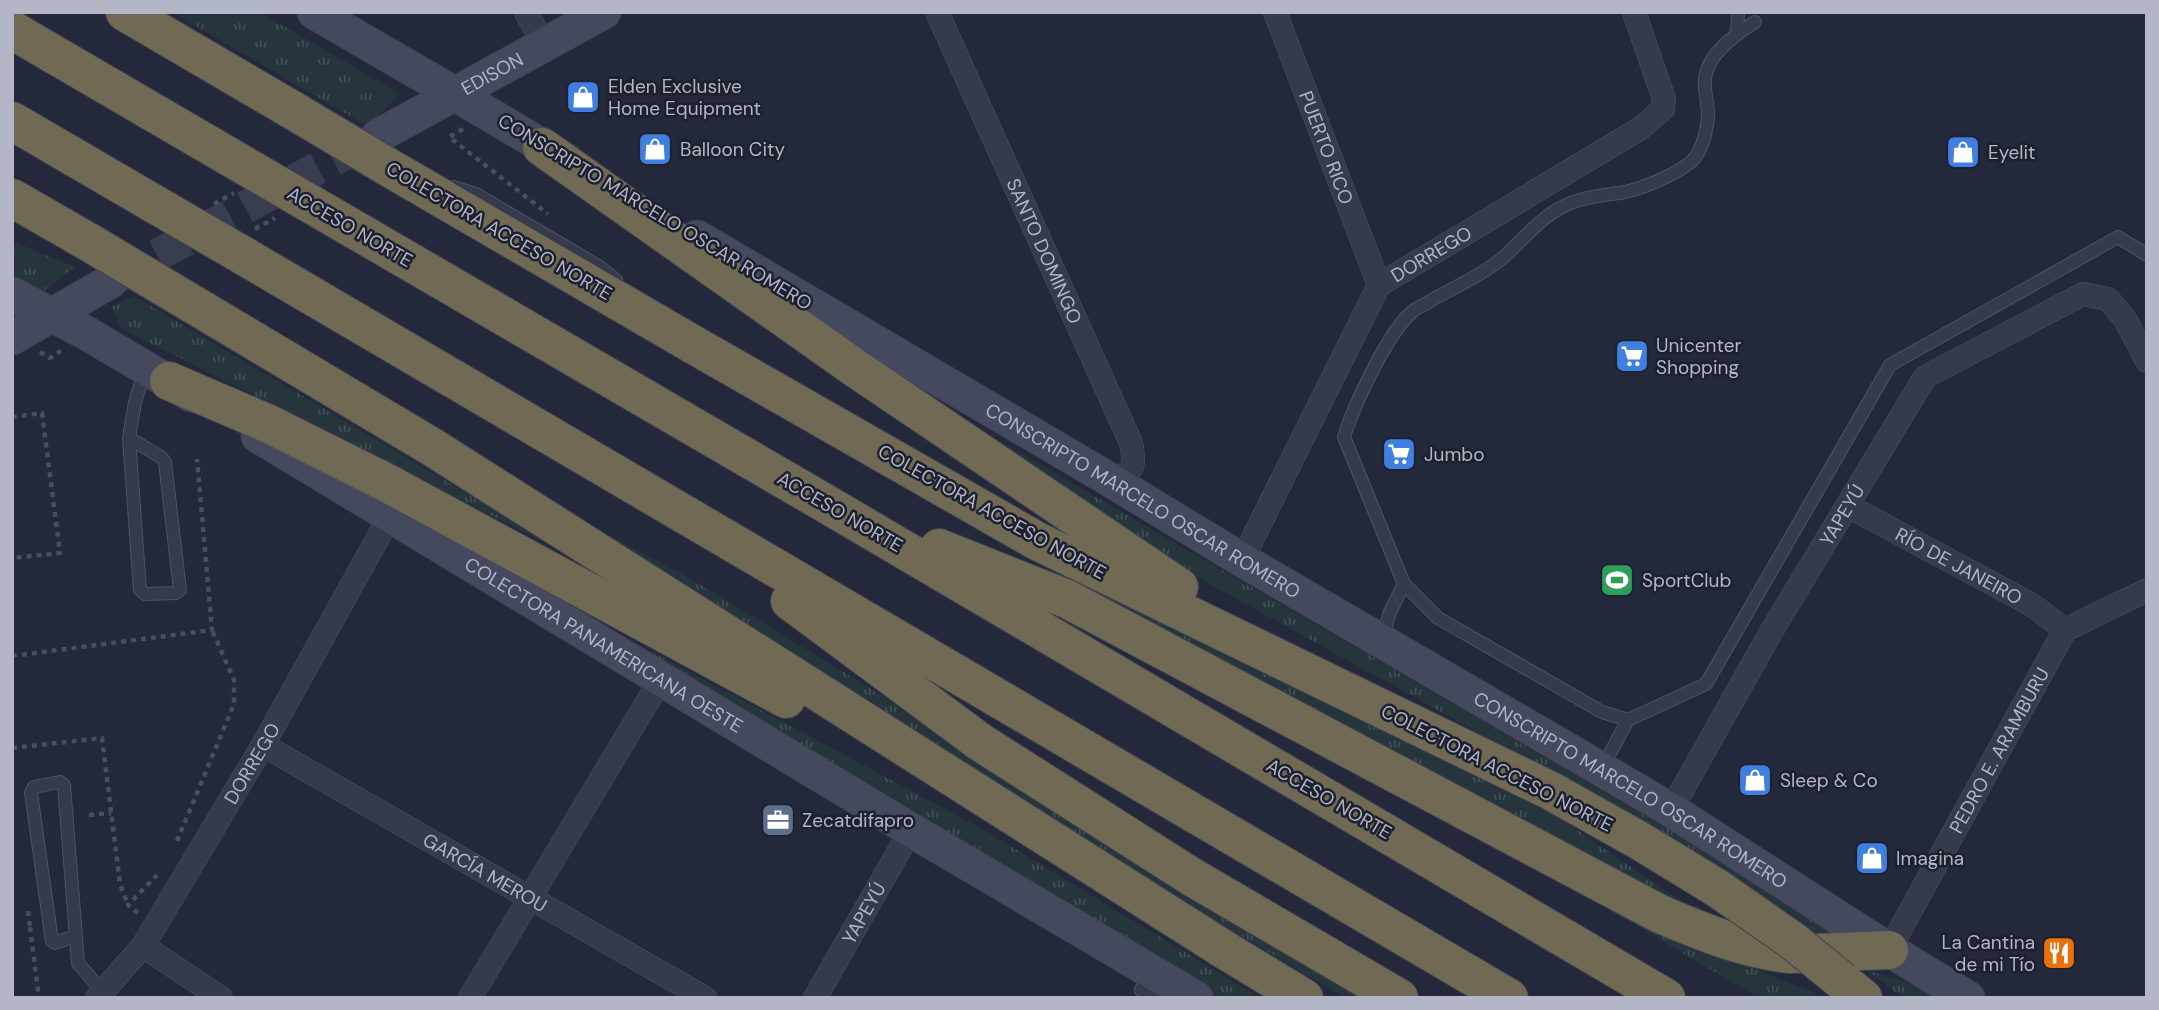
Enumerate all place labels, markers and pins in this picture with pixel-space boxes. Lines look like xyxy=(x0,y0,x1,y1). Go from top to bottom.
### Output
place label: Elden Exclusive Home Equipment xyxy=(608,74,761,121)
shop icon: Elden Exclusive Home Equipment xyxy=(564,78,602,116)
shop icon: Balloon City xyxy=(636,130,674,168)
shop icon: Eyelit xyxy=(1944,133,1982,171)
place label: Balloon City xyxy=(680,137,785,162)
place label: Eyelit xyxy=(1988,140,2035,165)
place label: Unicenter Shopping xyxy=(1656,333,1741,380)
supermarket icon: Unicenter Shopping xyxy=(1613,337,1651,375)
supermarket icon: Jumbo xyxy=(1380,435,1418,473)
place label: Jumbo xyxy=(1424,442,1485,467)
sports icon: SportClub xyxy=(1598,561,1636,599)
place label: SportClub xyxy=(1642,568,1731,593)
shop icon: Sleep & Co xyxy=(1736,761,1774,799)
place label: Sleep & Co xyxy=(1780,768,1878,793)
office icon: Zecatdifapro xyxy=(759,801,797,839)
place label: Zecatdifapro xyxy=(802,808,914,833)
shop icon: Imagina xyxy=(1853,839,1891,877)
place label: Imagina xyxy=(1896,846,1964,871)
place label: La Cantina de mi Tío xyxy=(1941,930,2035,977)
restaurant icon: La Cantina de mi Tío xyxy=(2040,934,2078,972)

